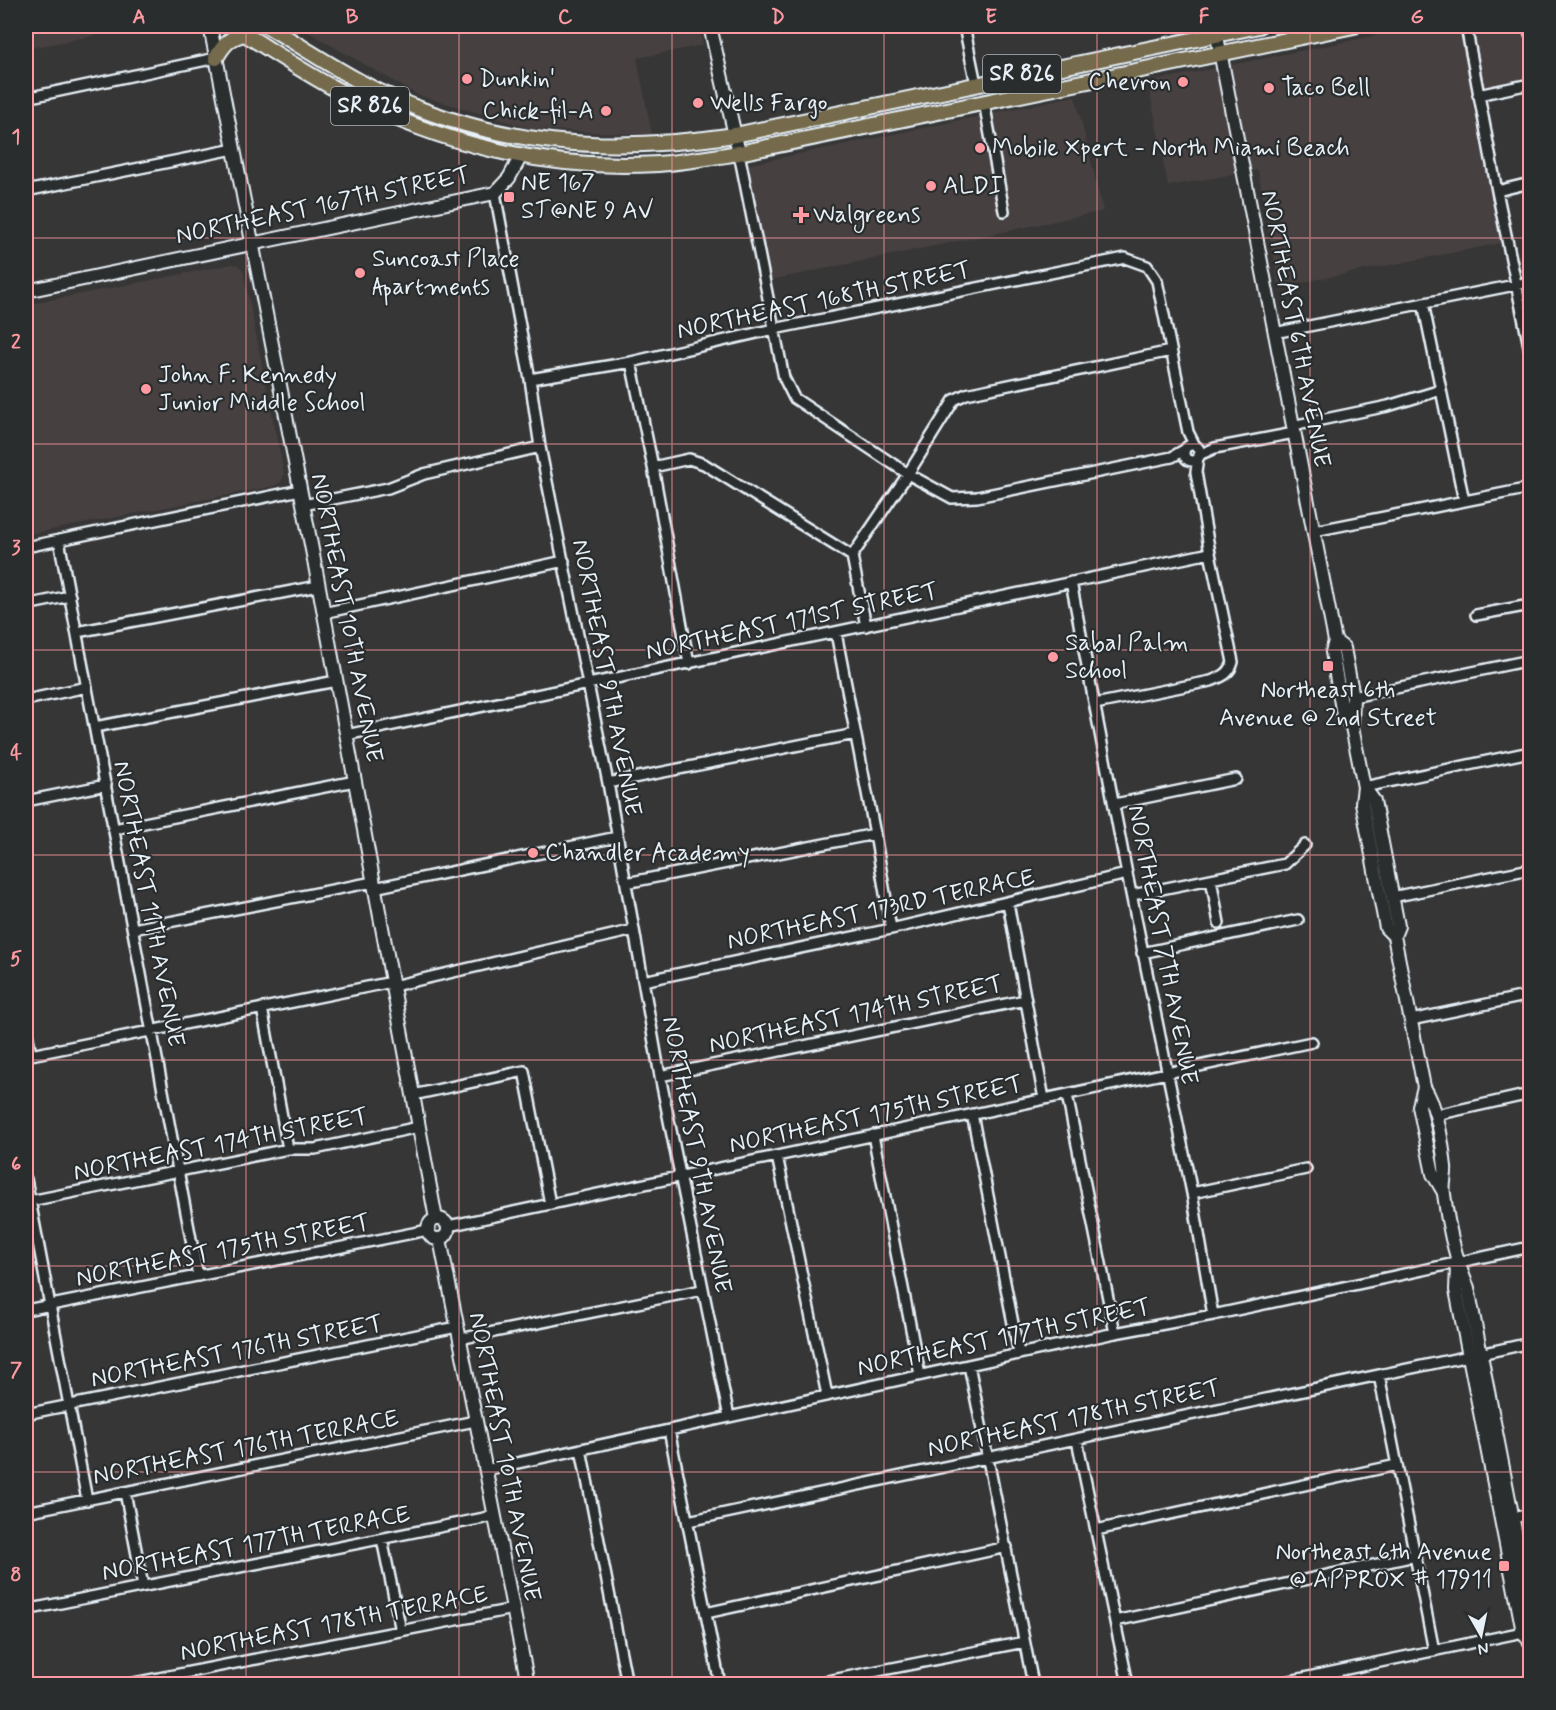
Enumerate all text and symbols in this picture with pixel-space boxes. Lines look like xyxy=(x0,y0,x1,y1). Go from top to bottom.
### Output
text: A xyxy=(132,4,146,31)
text: B xyxy=(346,4,359,31)
text: C xyxy=(558,4,573,31)
text: D xyxy=(771,4,785,31)
text: E xyxy=(985,4,997,31)
text: F xyxy=(1199,4,1210,31)
text: G xyxy=(1410,4,1424,31)
road number: SR 826 xyxy=(983,55,1061,93)
place label: Dunkin' xyxy=(479,64,555,95)
place label: Chevron xyxy=(1088,67,1171,98)
marker: Dunkin' xyxy=(460,72,474,86)
place label: Taco Bell xyxy=(1281,73,1370,104)
marker: Chevron xyxy=(1176,75,1190,89)
marker: Taco Bell xyxy=(1262,81,1276,95)
road number: SR 826 xyxy=(331,87,409,125)
place label: Wells Fargo xyxy=(710,88,828,119)
place label: Chick-fil-A xyxy=(482,96,594,127)
marker: Wells Fargo xyxy=(691,96,705,110)
marker: Chick-fil-A xyxy=(599,104,613,118)
text: 1 xyxy=(12,124,20,151)
place label: Mobile Xpert - North Miami Beach xyxy=(992,133,1350,164)
marker: Mobile Xpert - North Miami Beach xyxy=(973,141,987,155)
street label: NORTHEAST 167TH STREET xyxy=(173,160,473,252)
place label: NE 167 ST@NE 9 AV xyxy=(521,168,654,227)
place label: ALDI xyxy=(943,171,1003,202)
marker: ALDI xyxy=(924,179,938,193)
street label: NORTHEAST 6TH AVENUE xyxy=(1253,188,1337,470)
marker: NE 167 ST@NE 9 AV xyxy=(502,190,516,204)
place label: Walgreens xyxy=(813,200,921,233)
marker: Walgreens xyxy=(794,208,808,222)
place label: Suncoast Place Apartments xyxy=(372,244,520,306)
street label: NORTHEAST 168TH STREET xyxy=(674,255,974,347)
marker: Suncoast Place Apartments xyxy=(353,266,367,280)
text: 2 xyxy=(11,329,21,356)
place label: John F. Kennedy Junior Middle School xyxy=(158,360,365,419)
marker: John F. Kennedy Junior Middle School xyxy=(139,382,153,396)
street label: NORTHEAST 10TH AVENUE xyxy=(303,471,389,765)
text: 3 xyxy=(11,535,21,562)
street label: NORTHEAST 9TH AVENUE xyxy=(564,537,648,819)
street label: NORTHEAST 171ST STREET xyxy=(643,576,941,668)
place label: Sabal Palm School xyxy=(1065,628,1188,687)
marker: Sabal Palm School xyxy=(1046,650,1060,664)
marker: Northeast 6th Avenue @ 2nd Street xyxy=(1321,659,1335,673)
place label: Northeast 6th Avenue @ 2nd Street xyxy=(1219,675,1437,734)
text: 4 xyxy=(10,740,22,767)
street label: NORTHEAST 11TH AVENUE xyxy=(105,758,191,1050)
street label: NORTHEAST 7TH AVENUE xyxy=(1120,803,1204,1087)
place label: Chandler Academy xyxy=(545,838,750,869)
marker: Chandler Academy xyxy=(526,846,540,860)
street label: NORTHEAST 173RD TERRACE xyxy=(724,862,1038,958)
text: 5 xyxy=(10,946,22,973)
street label: NORTHEAST 174TH STREET xyxy=(706,969,1006,1061)
street label: NORTHEAST 9TH AVENUE xyxy=(654,1014,738,1296)
street label: NORTHEAST 175TH STREET xyxy=(726,1069,1026,1161)
street label: NORTHEAST 174TH STREET xyxy=(71,1101,371,1189)
text: 6 xyxy=(11,1151,21,1178)
street label: NORTHEAST 175TH STREET xyxy=(73,1207,373,1295)
street label: NORTHEAST 177TH STREET xyxy=(854,1292,1154,1384)
street label: NORTHEAST 176TH STREET xyxy=(88,1308,386,1396)
street label: NORTHEAST 10TH AVENUE xyxy=(461,1310,547,1604)
text: 7 xyxy=(10,1357,22,1384)
street label: NORTHEAST 178TH STREET xyxy=(925,1373,1223,1465)
street label: NORTHEAST 176TH TERRACE xyxy=(90,1403,402,1493)
street label: NORTHEAST 177TH TERRACE xyxy=(99,1499,413,1589)
place label: Northeast 6th Avenue @ APPROX # 17911 xyxy=(1276,1537,1492,1596)
marker: Northeast 6th Avenue @ APPROX # 17911 xyxy=(1497,1559,1511,1573)
text: 8 xyxy=(10,1562,22,1589)
street label: NORTHEAST 178TH TERRACE xyxy=(178,1579,491,1669)
north arrow xyxy=(1451,1605,1511,1665)
text: N xyxy=(1476,1637,1490,1660)

